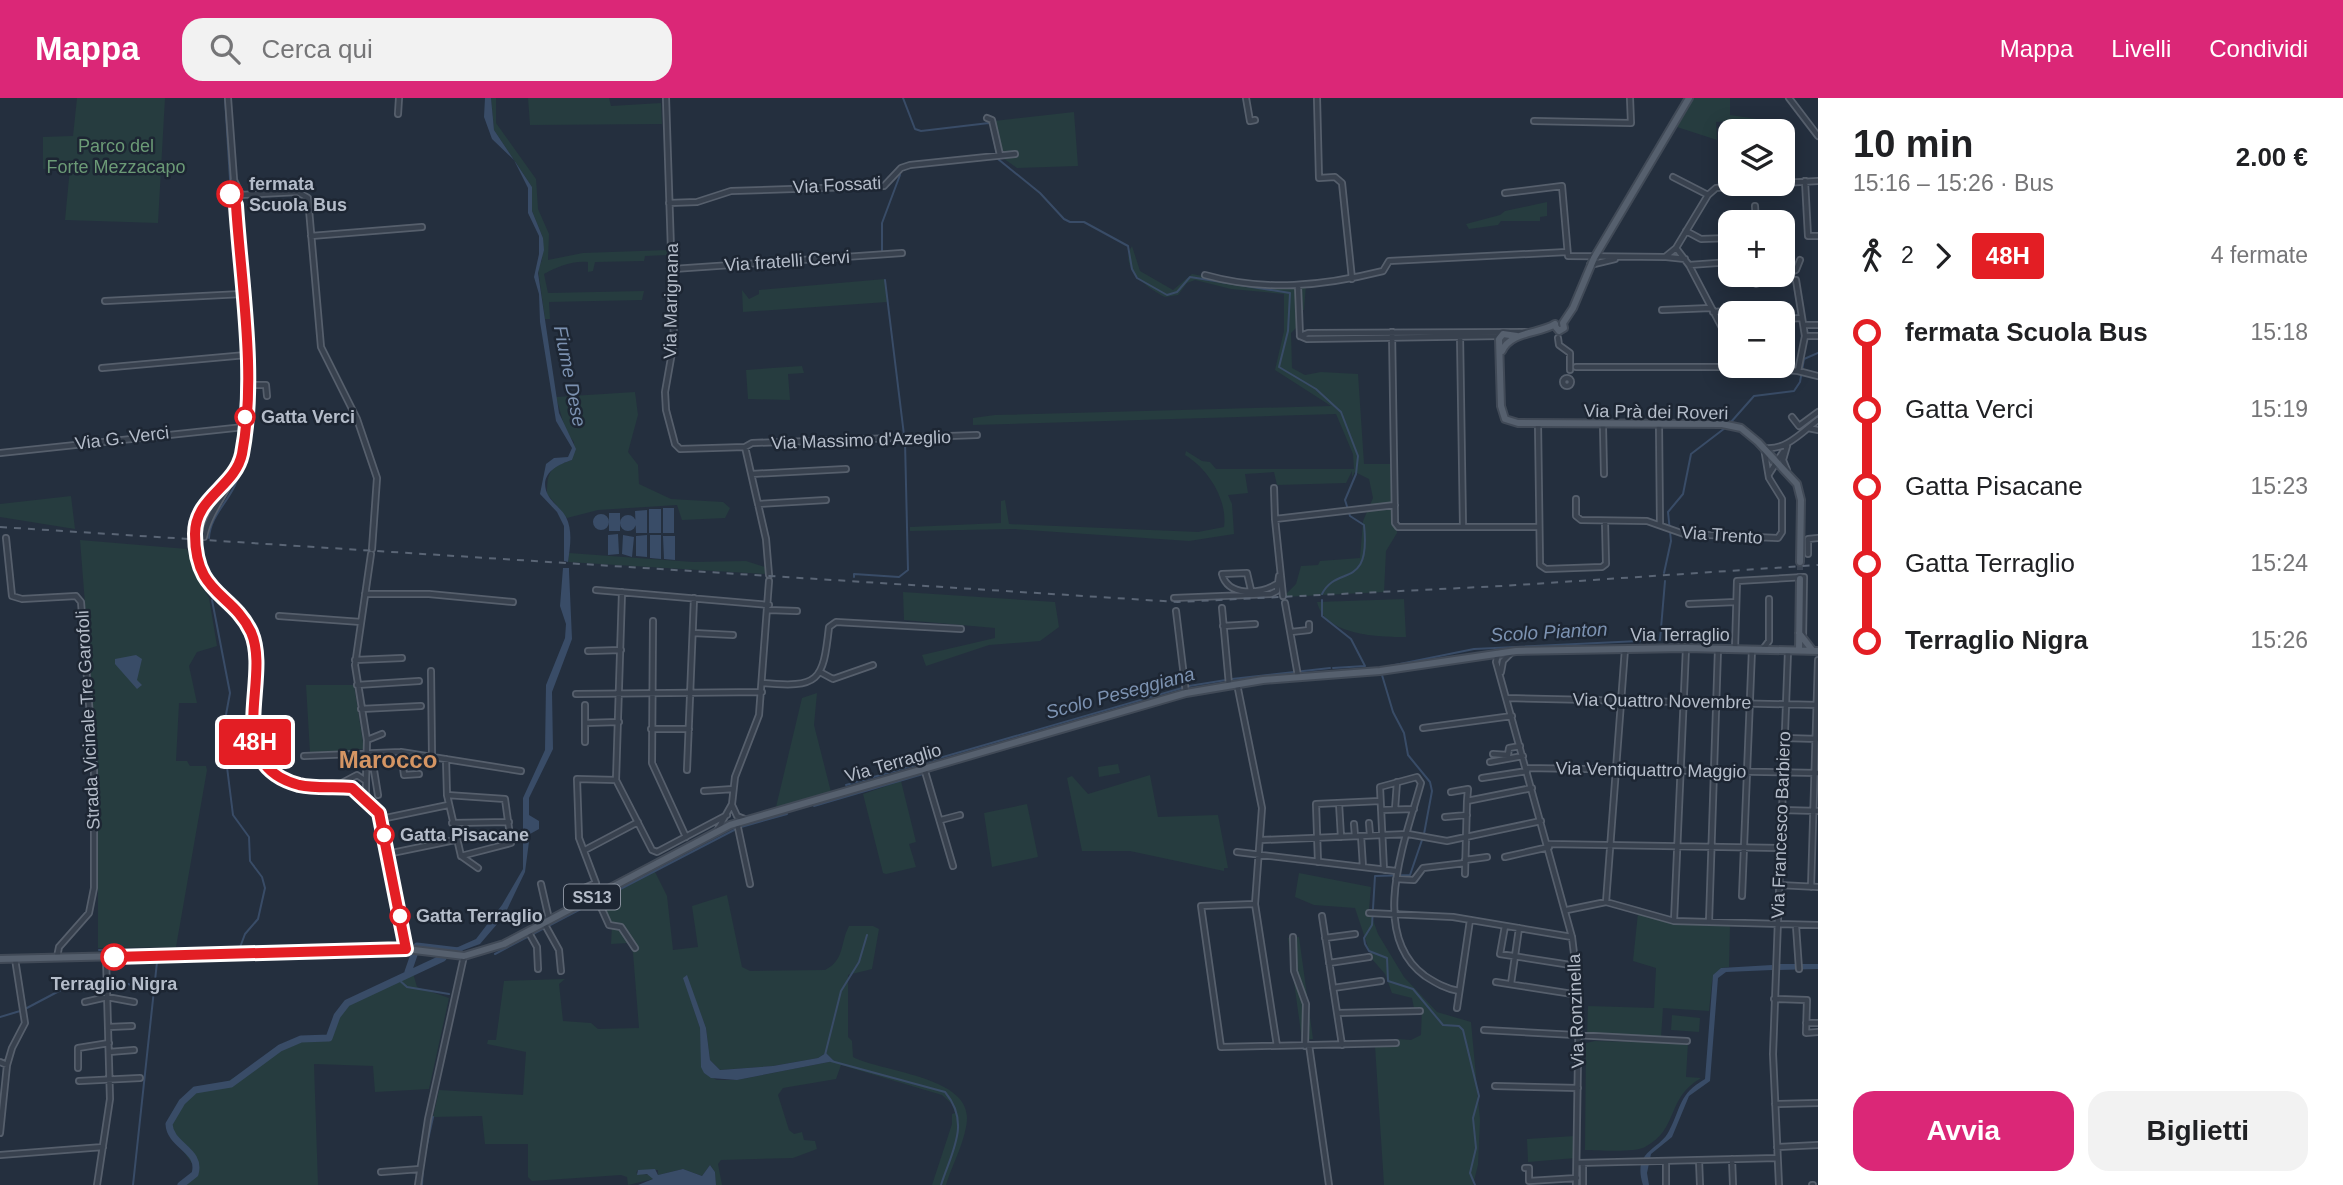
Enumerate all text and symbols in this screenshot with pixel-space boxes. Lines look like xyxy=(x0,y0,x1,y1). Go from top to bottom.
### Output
search box xyxy=(182,18,672,81)
text: Mappa xyxy=(35,30,140,67)
icon: search xyxy=(206,30,244,68)
text: Cerca qui xyxy=(262,34,373,64)
text: Mappa xyxy=(2000,35,2073,62)
text: Livelli xyxy=(2111,35,2171,62)
text: Condividi xyxy=(2209,35,2308,62)
map controls xyxy=(1718,119,1795,378)
button: layers xyxy=(1718,119,1795,196)
text: 10 min xyxy=(1853,123,1973,165)
park label: Parco del Forte Mezzacapo xyxy=(46,136,186,177)
text: 2.00 € xyxy=(2236,142,2308,172)
text: 15:16 – 15:26 · Bus xyxy=(1853,170,2054,196)
street label: Via Fossati xyxy=(792,173,882,197)
place label: fermata Scuola Bus xyxy=(249,174,347,215)
marker: fermata Scuola Bus xyxy=(217,181,243,207)
button: + xyxy=(1718,210,1795,287)
icon: walk xyxy=(1853,237,1891,275)
icon: forward xyxy=(1924,237,1962,275)
street label: Via Marignana xyxy=(660,242,682,359)
text: 2 xyxy=(1901,242,1914,268)
text: 48H xyxy=(1986,242,2030,269)
text: 4 fermate xyxy=(2211,242,2308,268)
street label: Via fratelli Cervi xyxy=(724,247,850,275)
button: − xyxy=(1718,301,1795,378)
text: fermata Scuola Bus xyxy=(1905,317,2148,347)
text: 15:18 xyxy=(2250,319,2308,345)
water label: Fiume Dese xyxy=(550,324,590,428)
text: Gatta Verci xyxy=(1905,394,2034,424)
text: 15:19 xyxy=(2250,396,2308,422)
street label: Via Prà dei Roveri xyxy=(1583,401,1729,423)
marker: Gatta Verci xyxy=(235,407,255,427)
place label: Gatta Verci xyxy=(261,407,355,427)
street label: Via G. Verci xyxy=(74,422,170,454)
street label: Via Massimo d'Azeglio xyxy=(771,427,951,453)
text: Gatta Pisacane xyxy=(1905,471,2083,501)
text: 15:23 xyxy=(2250,473,2308,499)
street label: Via Trento xyxy=(1681,522,1763,548)
text: Gatta Terraglio xyxy=(1905,548,2075,578)
text: 15:24 xyxy=(2250,550,2308,576)
street label: Strada Vicinale Tre Garofoli xyxy=(72,610,104,830)
water label: Scolo Pianton xyxy=(1490,618,1608,646)
street label: Via Terraglio xyxy=(1630,625,1730,645)
text: Terraglio Nigra xyxy=(1905,625,2088,655)
text: 15:26 xyxy=(2250,627,2308,653)
water label: Scolo Peseggiana xyxy=(1043,663,1197,723)
street label: Via Quattro Novembre xyxy=(1572,689,1752,713)
line badge: 48H xyxy=(215,719,295,765)
text: 48H xyxy=(233,728,277,755)
street label: Via Francesco Barbiero xyxy=(1768,731,1794,919)
street label: Via Terraglio xyxy=(842,740,944,786)
district label: Marocco xyxy=(339,746,437,773)
street label: Via Ventiquattro Maggio xyxy=(1555,758,1747,782)
marker: Gatta Pisacane xyxy=(374,825,394,845)
place label: Gatta Pisacane xyxy=(400,825,529,845)
road number: SS13 xyxy=(564,884,620,910)
marker: Gatta Terraglio xyxy=(390,906,410,926)
place label: Gatta Terraglio xyxy=(416,906,543,926)
marker: Terraglio Nigra xyxy=(101,944,127,970)
street label: Via Ronzinella xyxy=(1564,952,1588,1069)
place label: Terraglio Nigra xyxy=(51,974,178,994)
button: Avvia xyxy=(1853,1091,2074,1171)
button: Biglietti xyxy=(2088,1091,2308,1171)

